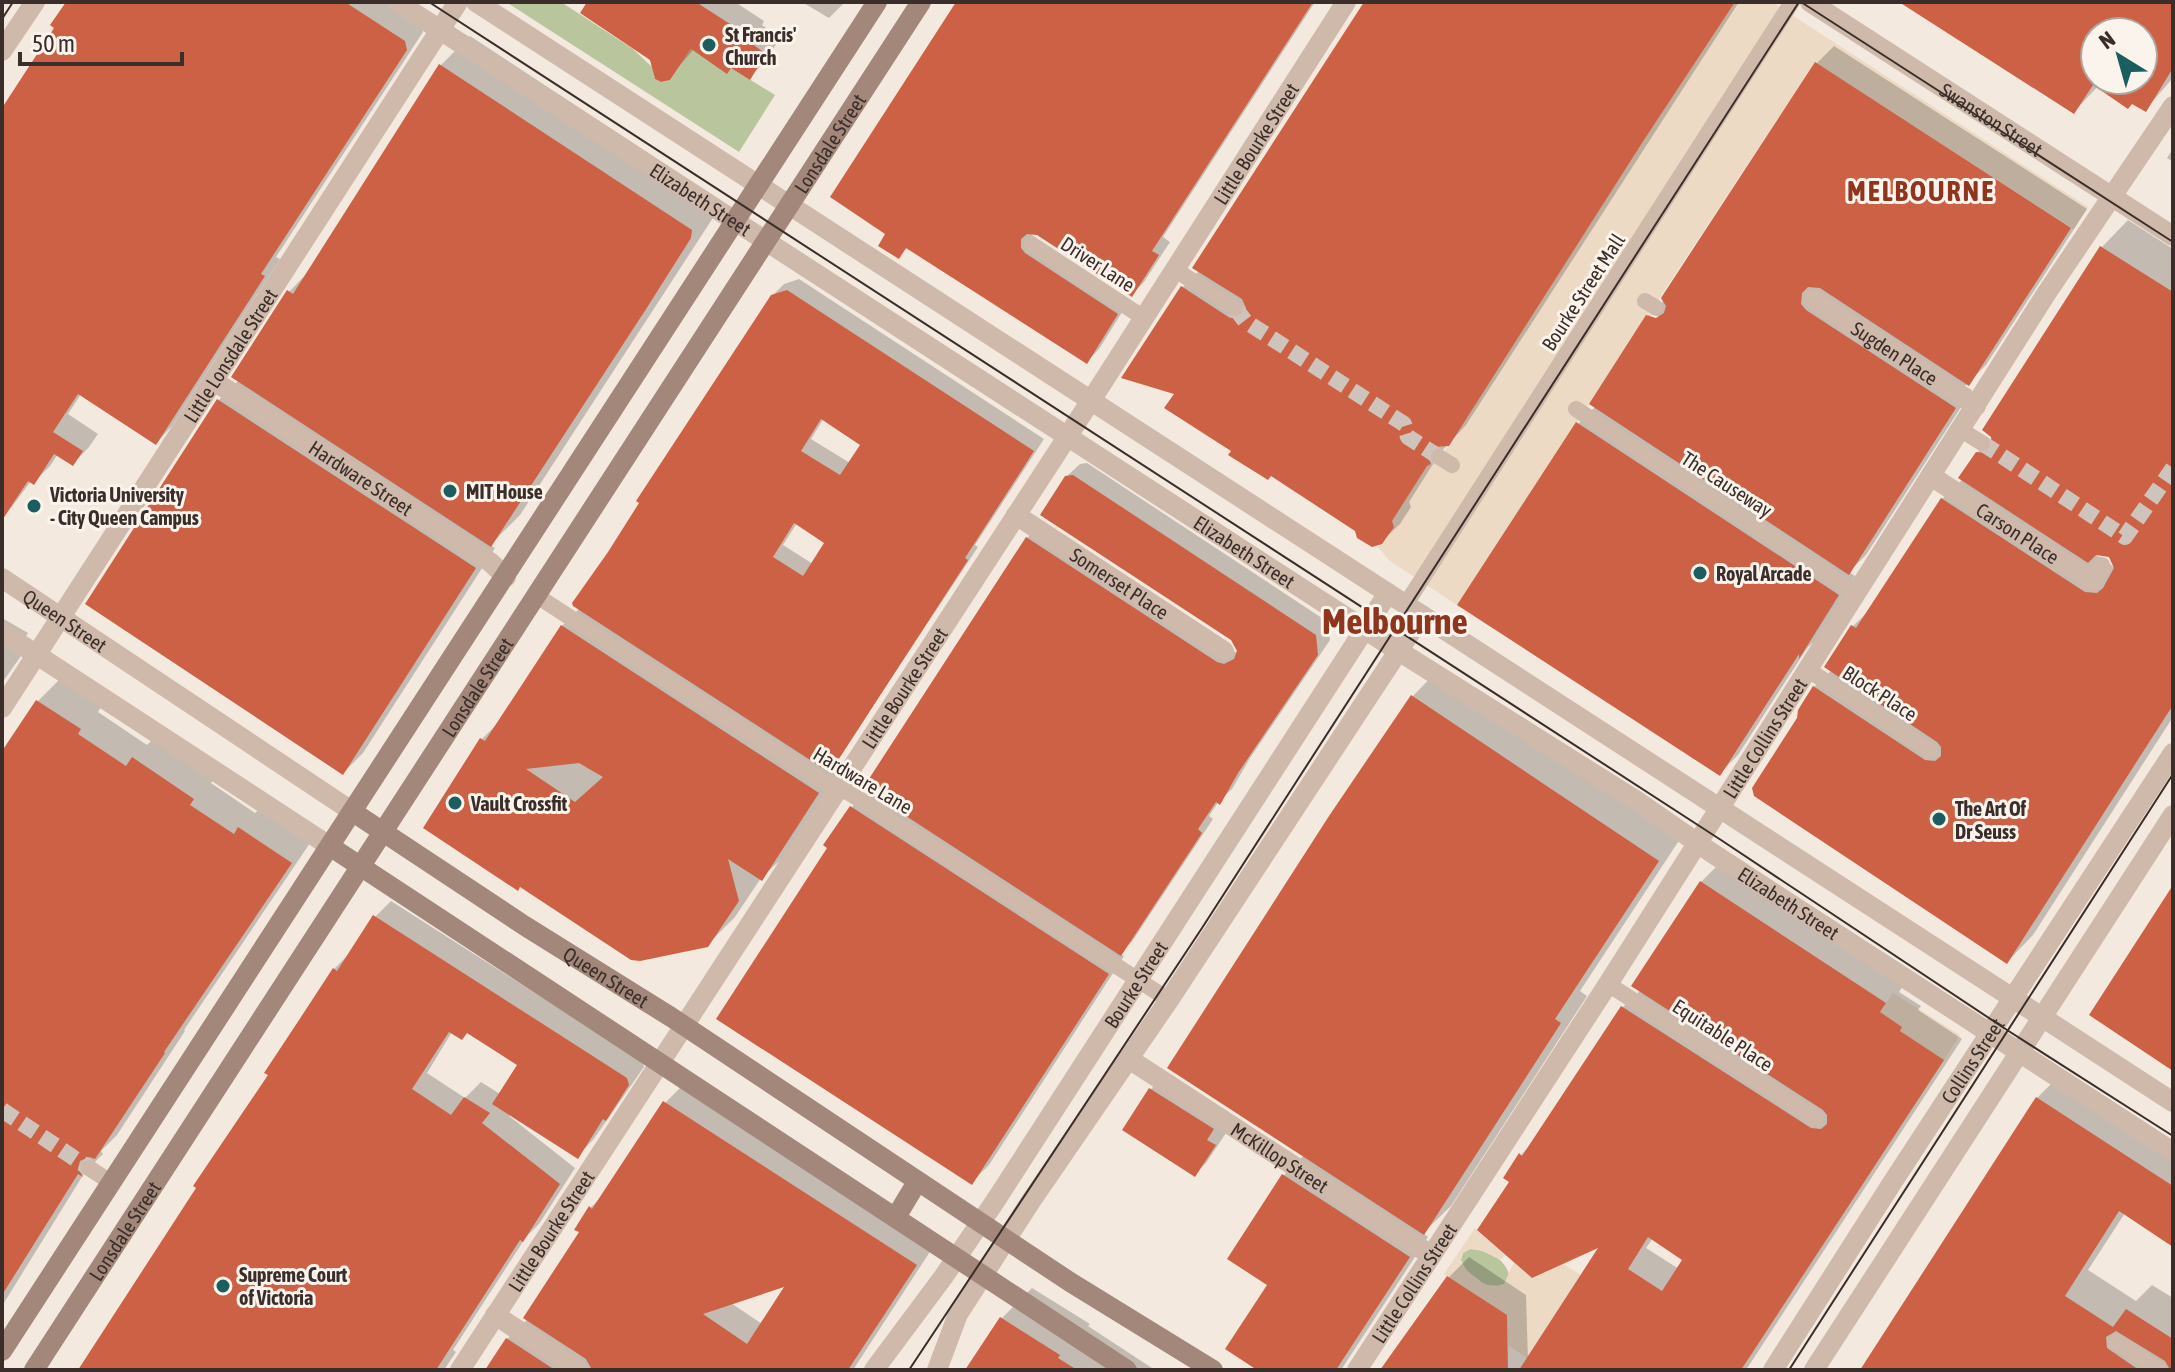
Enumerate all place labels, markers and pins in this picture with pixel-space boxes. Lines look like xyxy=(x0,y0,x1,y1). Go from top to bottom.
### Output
place label: St Francis' Church xyxy=(725,23,797,69)
marker: St Francis' Church xyxy=(700,36,718,54)
place label: MIT House xyxy=(466,480,543,503)
marker: MIT House xyxy=(441,482,459,500)
place label: Victoria University - City Queen Campus xyxy=(49,483,199,529)
marker: Victoria University - City Queen Campus xyxy=(25,497,43,515)
place label: Royal Arcade xyxy=(1716,562,1812,585)
marker: Royal Arcade xyxy=(1691,564,1709,582)
place label: Vault Crossfit xyxy=(470,792,567,815)
marker: Vault Crossfit xyxy=(446,794,464,812)
place label: The Art Of Dr Seuss xyxy=(1955,797,2027,843)
marker: The Art Of Dr Seuss xyxy=(1930,810,1948,828)
place label: Supreme Court of Victoria xyxy=(239,1263,347,1309)
marker: Supreme Court of Victoria xyxy=(214,1277,232,1295)

